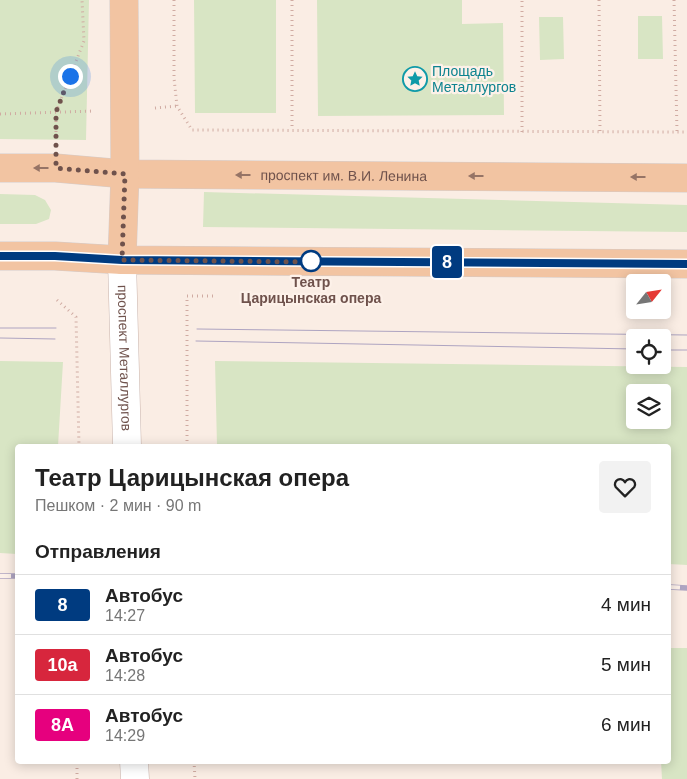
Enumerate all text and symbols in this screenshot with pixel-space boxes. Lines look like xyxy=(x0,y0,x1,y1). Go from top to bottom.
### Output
place label: Площадь Металлургов xyxy=(432,63,516,95)
your location xyxy=(58,64,83,89)
place icon: Площадь Металлургов xyxy=(402,66,428,92)
one-way arrow xyxy=(33,164,49,172)
street label: проспект им. В.И. Ленина xyxy=(260,167,427,184)
one-way arrow xyxy=(235,171,251,179)
one-way arrow xyxy=(468,172,484,180)
one-way arrow xyxy=(630,173,646,181)
line badge: 8 xyxy=(431,246,463,278)
marker: Театр Царицынская опера xyxy=(300,250,322,272)
text: 8 xyxy=(442,252,452,272)
place label: Театр Царицынская опера xyxy=(241,274,381,306)
north arrow xyxy=(626,274,671,319)
map controls xyxy=(626,274,671,429)
street label: проспект Металлургов xyxy=(115,285,135,431)
button: locate xyxy=(626,329,671,374)
button: layers xyxy=(626,384,671,429)
button: heart xyxy=(599,461,651,513)
text: Театр Царицынская опера xyxy=(35,464,349,491)
text: Пешком · 2 мин · 90 m xyxy=(35,497,201,514)
text: Отправления xyxy=(35,541,161,562)
text: Автобус xyxy=(105,585,183,606)
text: 4 мин xyxy=(601,594,651,615)
text: 8 xyxy=(57,595,68,615)
text: 14:27 xyxy=(105,607,145,624)
text: Автобус xyxy=(105,645,183,666)
text: 5 мин xyxy=(601,654,651,675)
text: 10а xyxy=(47,655,78,675)
text: 14:28 xyxy=(105,667,145,684)
text: Автобус xyxy=(105,705,183,726)
text: 6 мин xyxy=(601,714,651,735)
text: 8А xyxy=(51,715,74,735)
text: 14:29 xyxy=(105,727,145,744)

